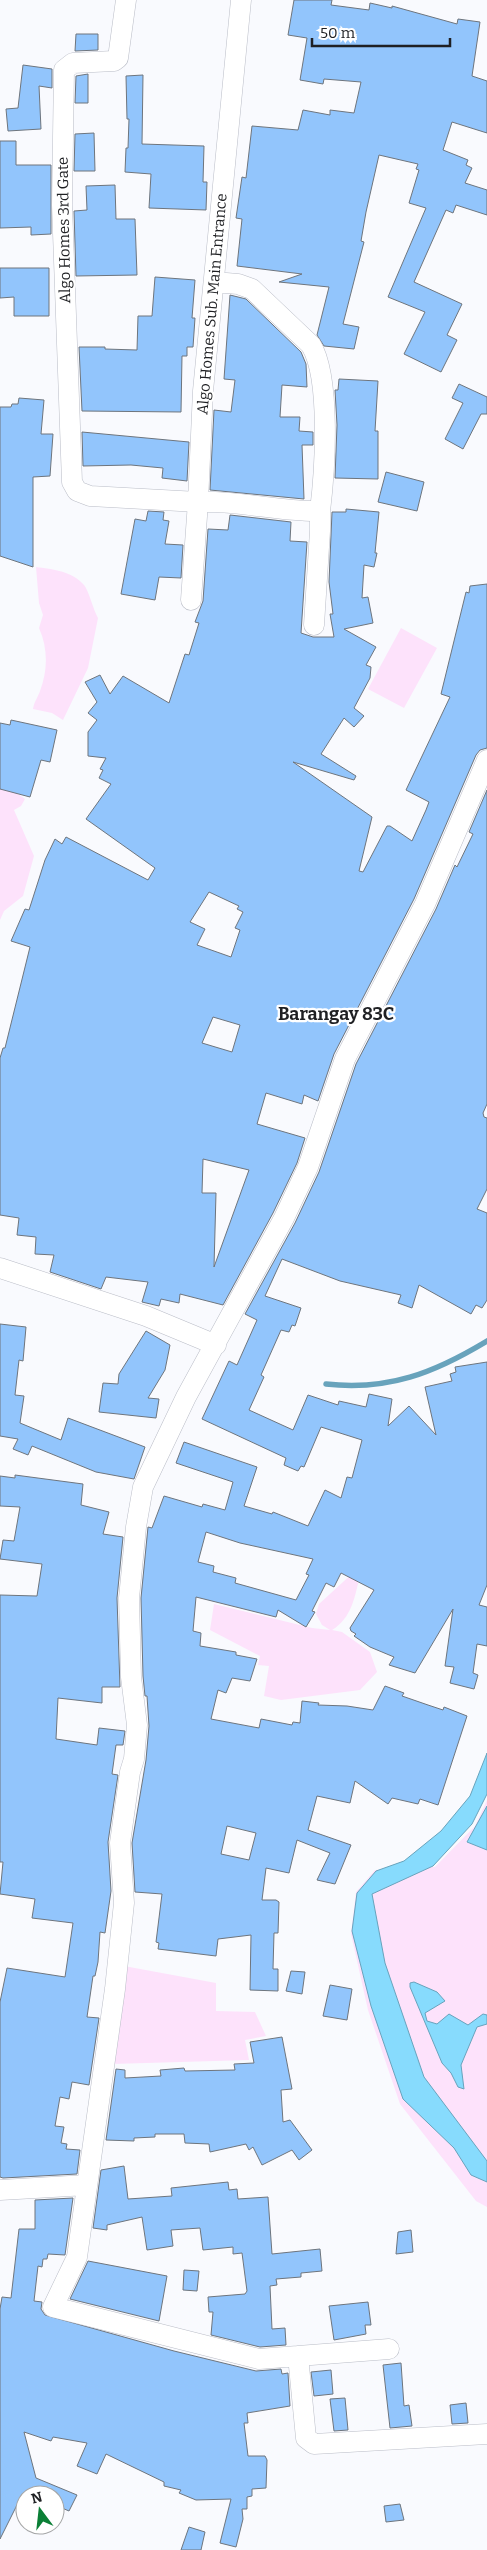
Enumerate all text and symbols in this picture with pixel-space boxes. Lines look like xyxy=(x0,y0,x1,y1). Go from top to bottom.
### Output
scale bar xyxy=(312,15,450,47)
text: 50 m xyxy=(320,24,356,42)
street label: Algo Homes 3rd Gate xyxy=(54,157,74,303)
street label: Algo Homes Sub. Main Entrance xyxy=(193,193,231,415)
district label: Barangay 83C xyxy=(278,1003,394,1025)
north arrow xyxy=(15,2485,65,2535)
text: N xyxy=(29,2488,44,2508)

